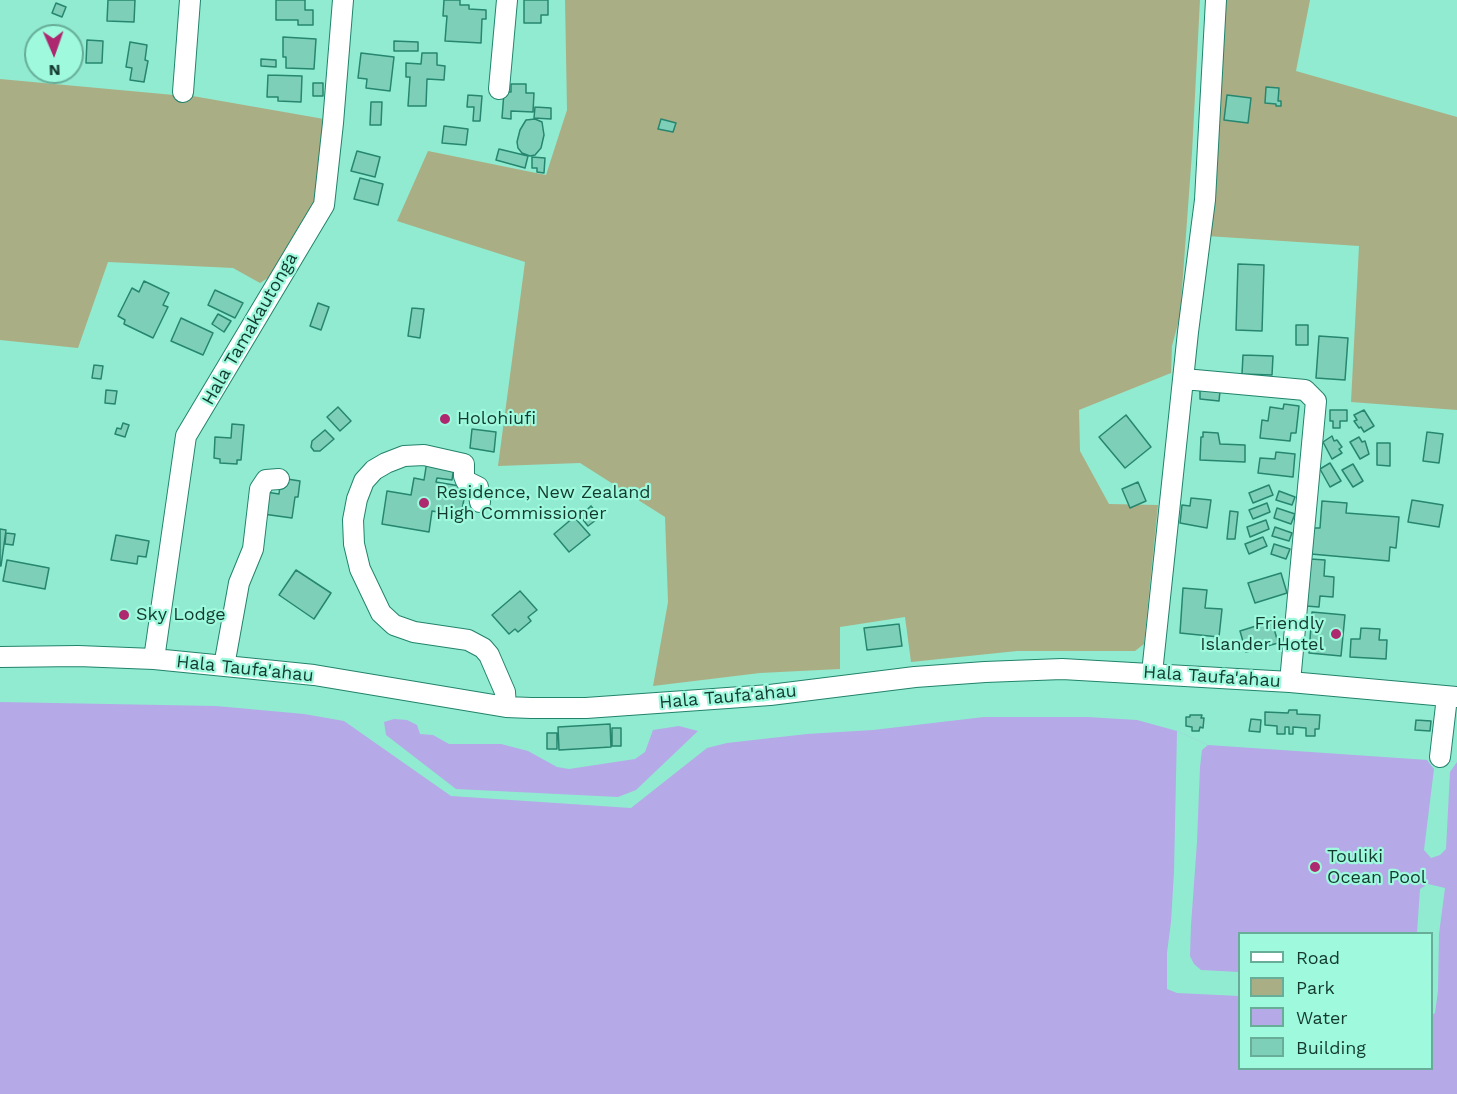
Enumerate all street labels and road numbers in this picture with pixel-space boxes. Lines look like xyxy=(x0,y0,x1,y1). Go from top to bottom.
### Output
street label: Hala Tamakautonga xyxy=(198,249,302,409)
street label: Hala Taufa'ahau xyxy=(175,651,315,687)
street label: Hala Taufa'ahau xyxy=(1142,661,1282,693)
street label: Hala Taufa'ahau xyxy=(658,680,798,714)

